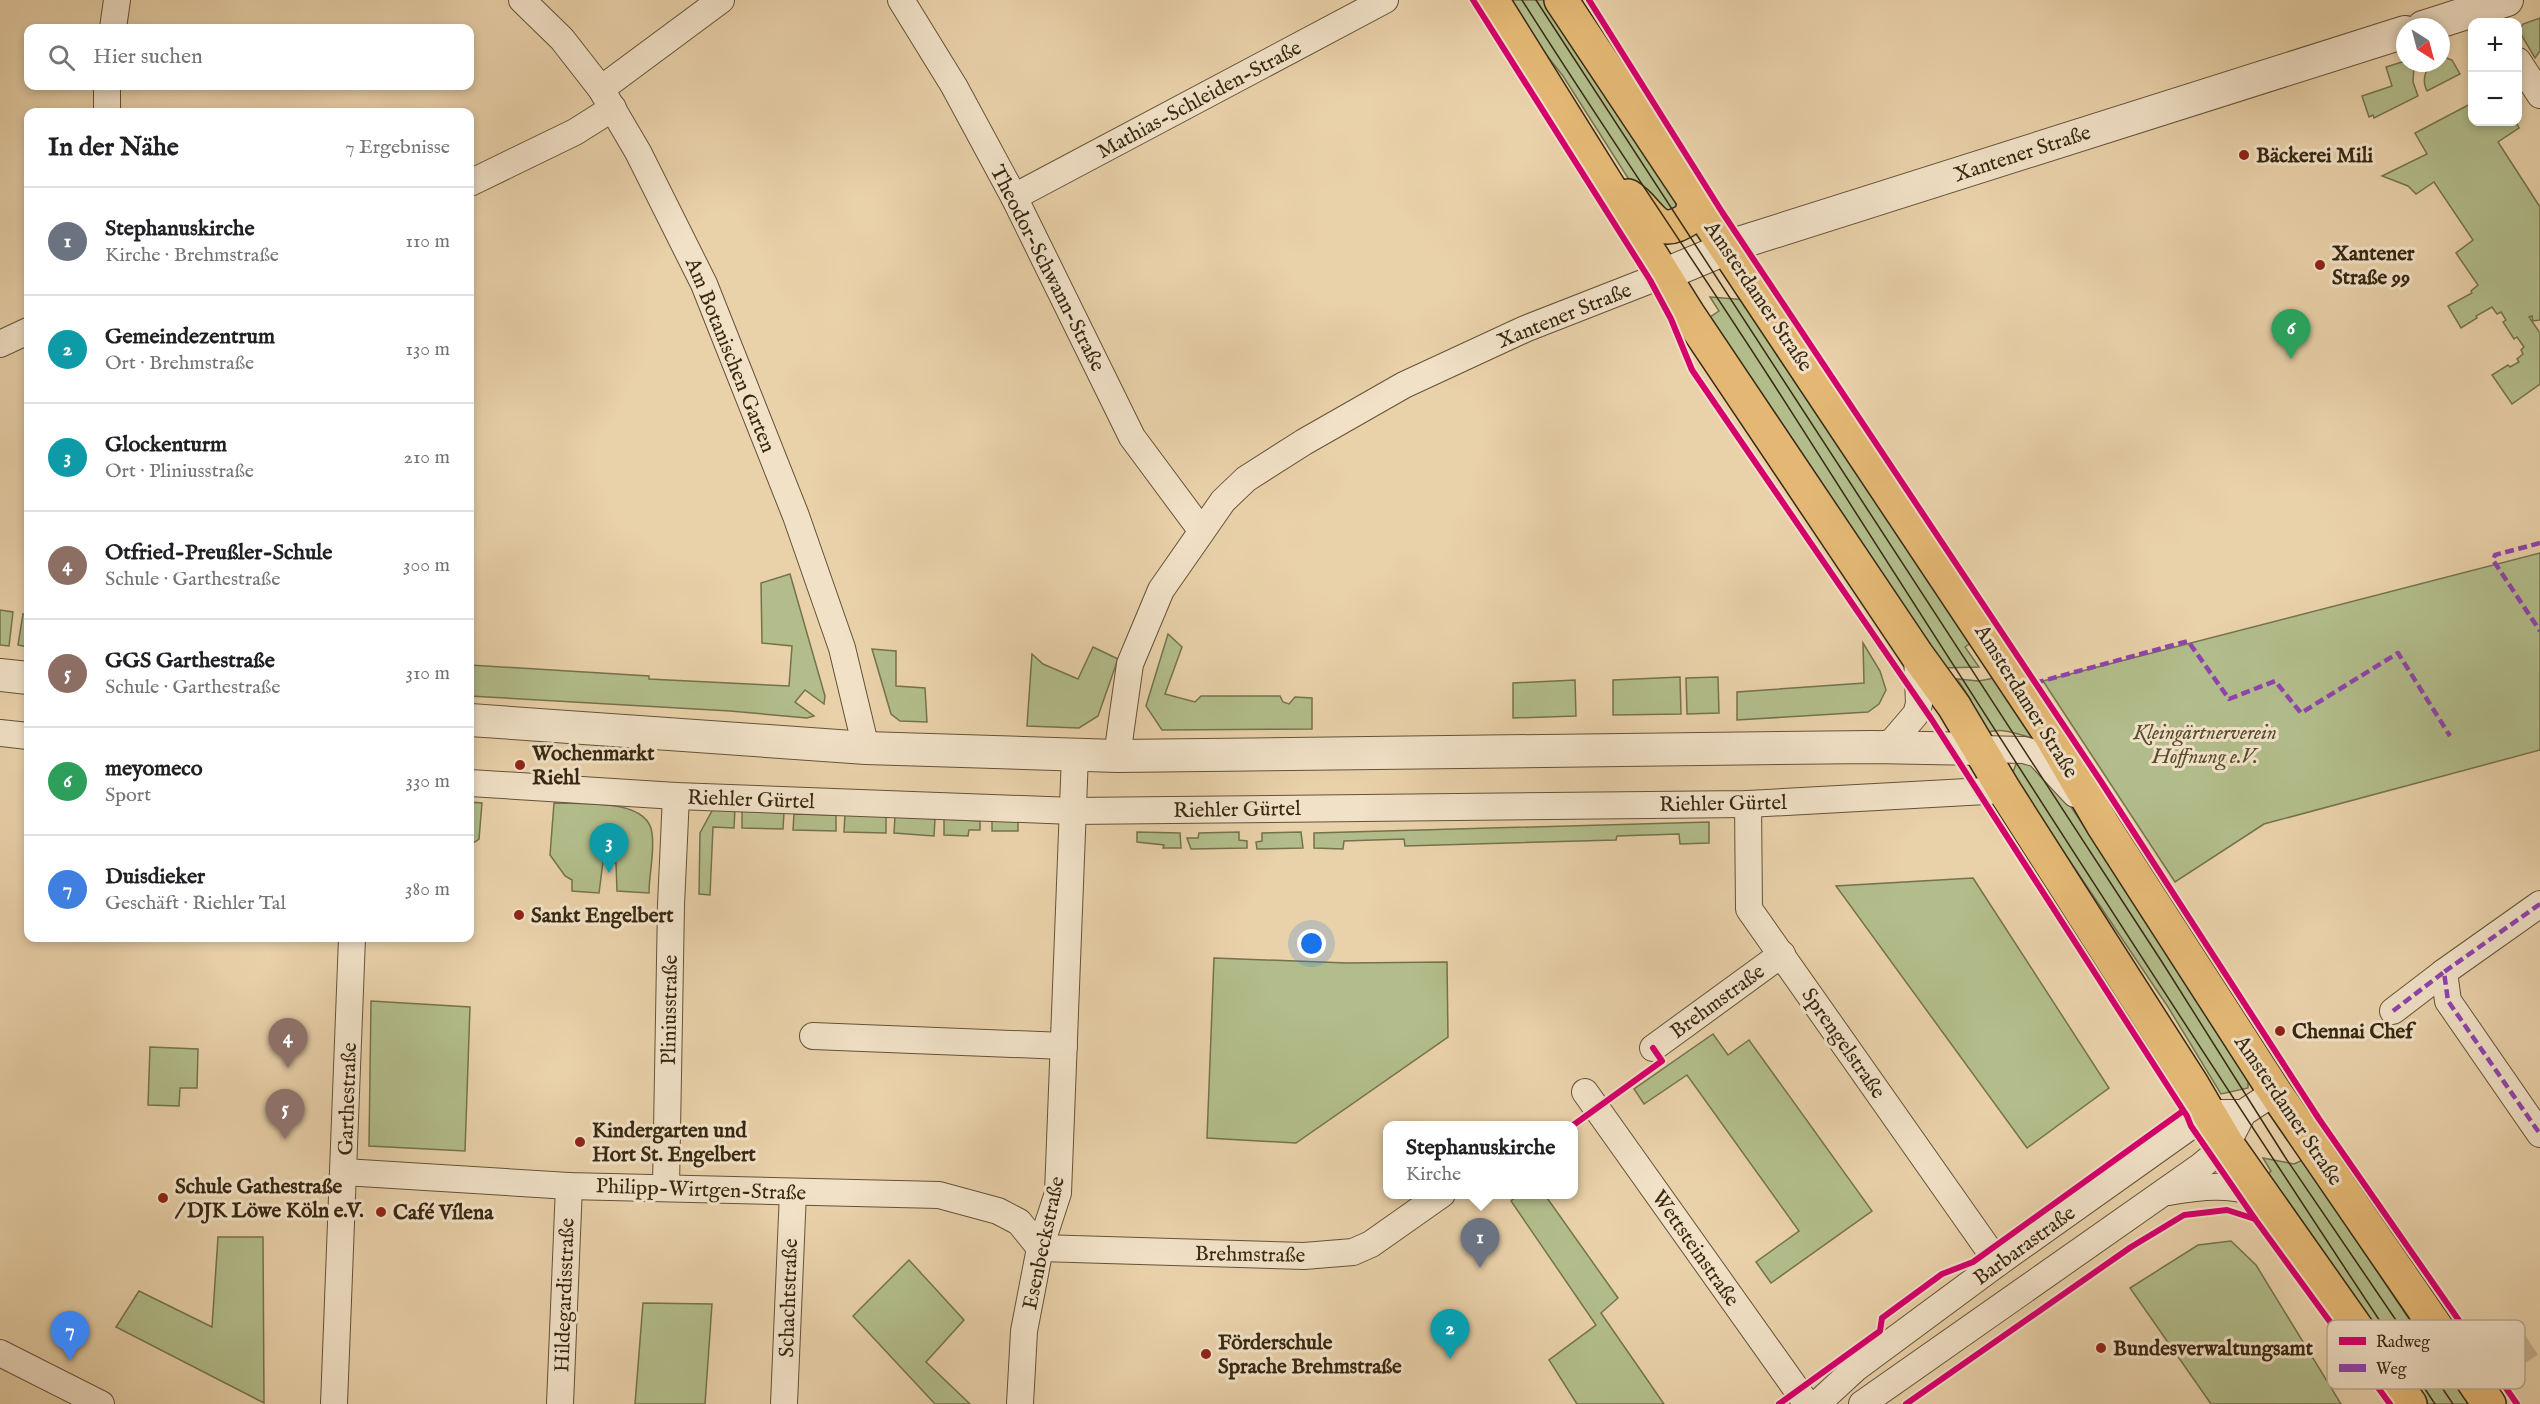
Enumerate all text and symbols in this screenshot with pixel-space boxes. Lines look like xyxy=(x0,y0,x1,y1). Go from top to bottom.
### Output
north arrow xyxy=(2396,18,2450,72)
map controls xyxy=(2468,18,2522,126)
button: + xyxy=(2468,18,2522,72)
search box xyxy=(24,24,474,90)
street label: Mathias-Schleiden-Straße xyxy=(1093,35,1307,166)
icon: search xyxy=(45,41,78,74)
text: Hier suchen xyxy=(93,43,203,71)
button: − xyxy=(2468,72,2522,126)
street label: Xantener Straße xyxy=(1951,119,2095,189)
text: In der Nähe xyxy=(48,131,179,164)
text: 7 Ergebnisse xyxy=(345,135,450,160)
place label: Bäckerei Mili xyxy=(2256,143,2373,170)
marker: Bäckerei Mili xyxy=(2237,148,2251,162)
street label: Theodor-Schwann-Straße xyxy=(983,161,1111,377)
text: Stephanuskirche xyxy=(105,215,255,243)
street label: Amsterdamer Straße xyxy=(1697,216,1818,378)
text: 1 xyxy=(64,229,71,254)
text: 110 m xyxy=(406,229,450,254)
place label: Xantener Straße 99 xyxy=(2331,241,2415,292)
text: Kirche · Brehmstraße xyxy=(105,243,279,268)
street label: Am Botanischen Garten xyxy=(678,253,781,457)
marker: Xantener Straße 99 xyxy=(2313,258,2327,272)
street label: Xantener Straße xyxy=(1493,277,1636,356)
pin: 6 xyxy=(2272,310,2310,359)
text: Gemeindezentrum xyxy=(105,323,275,351)
text: 2 xyxy=(63,337,72,362)
text: 130 m xyxy=(405,337,450,362)
text: Ort · Brehmstraße xyxy=(105,351,254,376)
text: Glockenturm xyxy=(105,431,227,459)
text: 3 xyxy=(64,445,71,470)
text: 210 m xyxy=(404,445,450,470)
text: Ort · Pliniusstraße xyxy=(105,459,254,484)
text: Otfried-Preußler-Schule xyxy=(105,539,332,567)
text: 4 xyxy=(63,553,72,578)
text: 300 m xyxy=(403,553,450,578)
text: Schule · Garthestraße xyxy=(105,567,280,592)
street label: Amsterdamer Straße xyxy=(1967,619,2084,784)
text: GGS Garthestraße xyxy=(105,647,275,675)
text: 5 xyxy=(64,661,71,686)
text: 310 m xyxy=(406,661,450,686)
text: Schule · Garthestraße xyxy=(105,675,280,700)
park label: Kleingärtnerverein Hoffnung e.V. xyxy=(2132,720,2277,771)
place label: Wochenmarkt Riehl xyxy=(531,741,655,792)
text: meyomeco xyxy=(105,755,203,783)
marker: Wochenmarkt Riehl xyxy=(513,758,527,772)
text: 6 xyxy=(63,769,72,794)
text: 330 m xyxy=(405,769,450,794)
text: Sport xyxy=(105,783,151,808)
street label: Riehler Gürtel xyxy=(687,785,815,816)
street label: Riehler Gürtel xyxy=(1659,790,1787,819)
street label: Riehler Gürtel xyxy=(1173,796,1301,825)
pin: 3 xyxy=(590,824,628,873)
text: Duisdieker xyxy=(105,863,205,891)
text: 7 xyxy=(63,877,72,902)
text: 380 m xyxy=(405,877,450,902)
text: Geschäft · Riehler Tal xyxy=(105,891,286,916)
place label: Sankt Engelbert xyxy=(531,903,674,930)
marker: Sankt Engelbert xyxy=(512,908,526,922)
your location xyxy=(1297,929,1326,958)
street label: Pliniusstraße xyxy=(656,954,685,1065)
street label: Brehmstraße xyxy=(1665,959,1771,1046)
street label: Sprengelstraße xyxy=(1795,983,1891,1105)
pin: 4 xyxy=(268,1018,308,1068)
place label: Chennai Chef xyxy=(2292,1019,2416,1046)
marker: Chennai Chef xyxy=(2273,1024,2287,1038)
street label: Amsterdamer Straße xyxy=(2227,1030,2348,1192)
street label: Garthestraße xyxy=(333,1042,364,1156)
pin: 5 xyxy=(266,1090,304,1139)
place label: Kindergarten und Hort St. Engelbert xyxy=(592,1118,757,1169)
popup xyxy=(1383,1121,1578,1199)
text: Stephanuskirche xyxy=(1406,1134,1555,1162)
marker: Kindergarten und Hort St. Engelbert xyxy=(573,1135,587,1149)
text: Kirche xyxy=(1406,1162,1461,1187)
street label: Philipp-Wirtgen-Straße xyxy=(595,1173,807,1208)
place label: Schule Gathestraße / DJK Löwe Köln e.V. xyxy=(174,1174,364,1225)
street label: Esenbeckstraße xyxy=(1017,1174,1072,1312)
street label: Wettsteinstraße xyxy=(1645,1185,1745,1313)
marker: Schule Gathestraße / DJK Löwe Köln e.V. xyxy=(156,1191,170,1205)
place label: Café Vílena xyxy=(393,1200,494,1227)
street label: Barbarastraße xyxy=(1969,1200,2081,1292)
marker: Café Vílena xyxy=(374,1205,388,1219)
street label: Hildegardisstraße xyxy=(549,1217,582,1373)
pin: 1 xyxy=(1460,1218,1500,1268)
street label: Schachtstraße xyxy=(774,1238,805,1358)
street label: Brehmstraße xyxy=(1194,1241,1306,1270)
pin: 2 xyxy=(1430,1310,1470,1359)
pin: 7 xyxy=(50,1312,90,1361)
legend xyxy=(2327,1320,2525,1389)
place label: Förderschule Sprache Brehmstraße xyxy=(1218,1330,1402,1381)
text: Radweg xyxy=(2376,1333,2430,1353)
place label: Bundesverwaltungsamt xyxy=(2113,1336,2314,1363)
marker: Bundesverwaltungsamt xyxy=(2094,1341,2108,1355)
marker: Förderschule Sprache Brehmstraße xyxy=(1199,1347,1213,1361)
text: Weg xyxy=(2376,1360,2407,1380)

